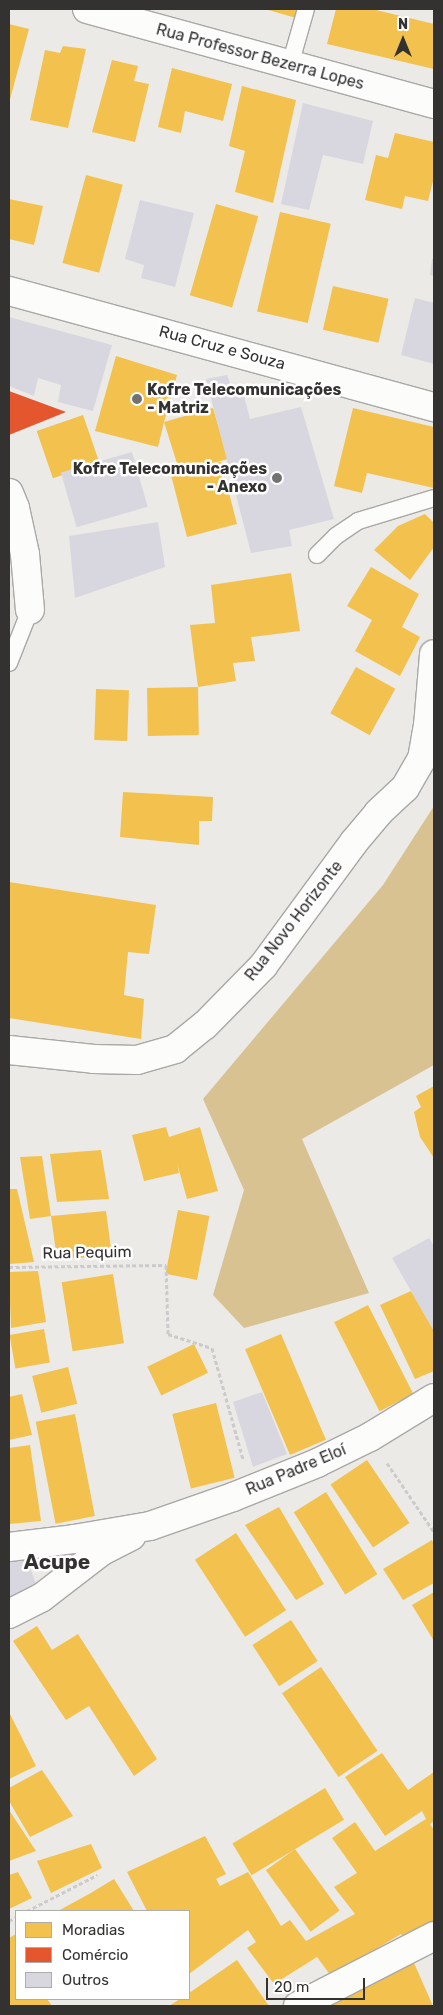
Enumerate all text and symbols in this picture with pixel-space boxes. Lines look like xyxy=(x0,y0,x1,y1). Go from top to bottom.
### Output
north arrow xyxy=(378,15,428,65)
text: N xyxy=(398,16,408,33)
street label: Rua Professor Bezerra Lopes xyxy=(154,20,366,94)
street label: Rua Cruz e Souza xyxy=(157,322,287,374)
place label: Kofre Telecomunicações - Matriz xyxy=(147,380,342,418)
marker: Kofre Telecomunicações - Matriz xyxy=(131,393,143,405)
place label: Kofre Telecomunicações - Anexo xyxy=(72,459,267,497)
marker: Kofre Telecomunicações - Anexo xyxy=(271,472,283,484)
street label: Rua Novo Horizonte xyxy=(241,857,347,985)
street label: Rua Pequim xyxy=(42,1243,132,1263)
street label: Rua Padre Eloí xyxy=(243,1440,349,1500)
district label: Acupe xyxy=(24,1549,90,1575)
legend xyxy=(15,1910,190,2000)
text: Moradias xyxy=(62,1921,125,1939)
text: Comércio xyxy=(62,1946,128,1964)
scale bar xyxy=(268,1968,367,2000)
text: Outros xyxy=(62,1971,109,1989)
text: 20 m xyxy=(274,1978,309,1996)

